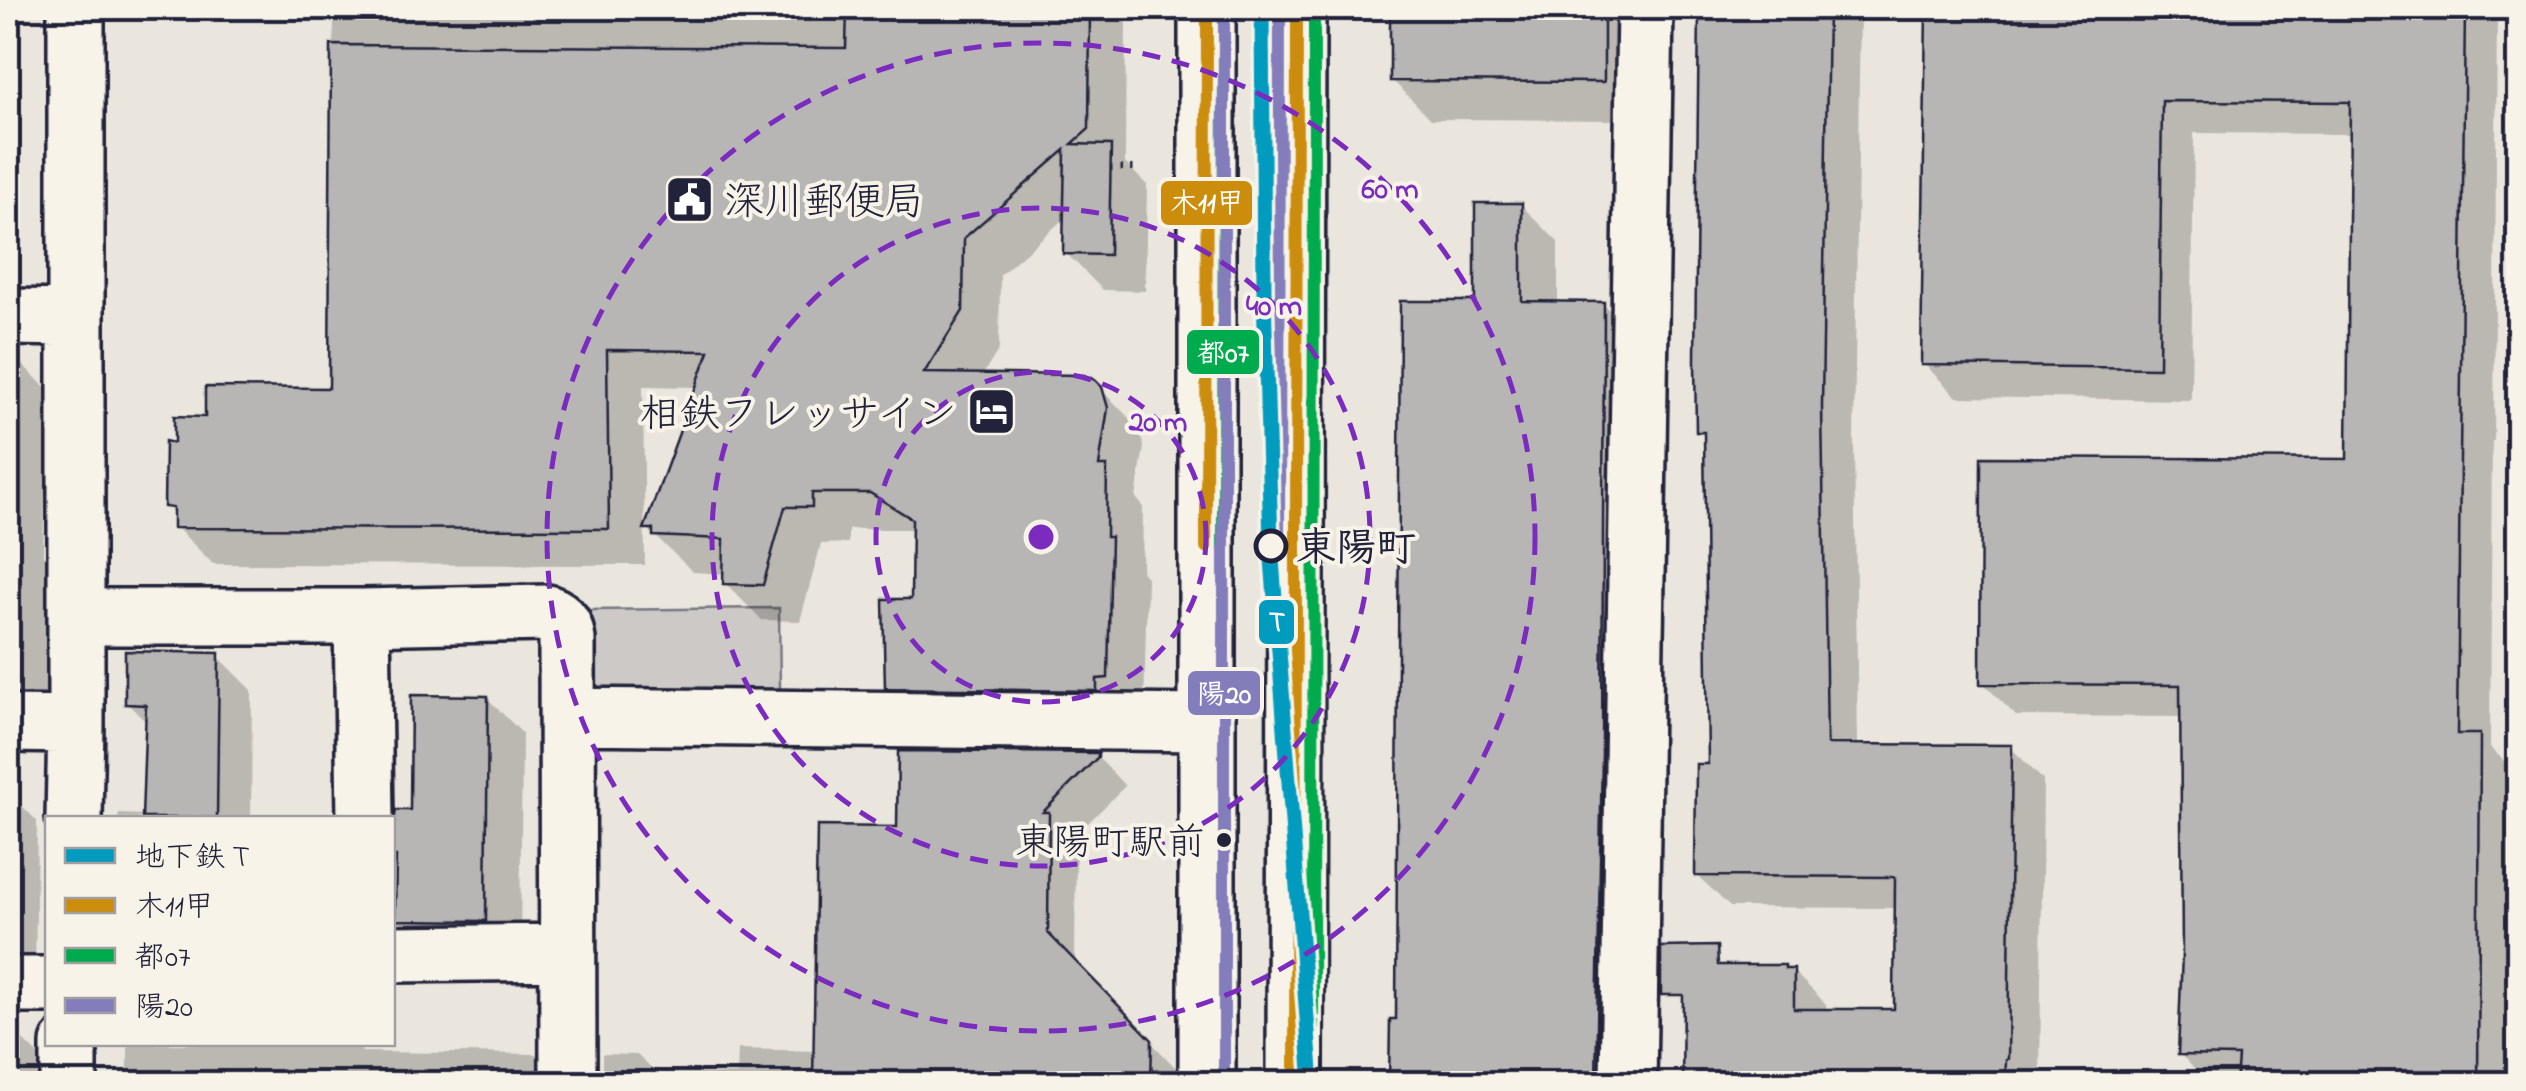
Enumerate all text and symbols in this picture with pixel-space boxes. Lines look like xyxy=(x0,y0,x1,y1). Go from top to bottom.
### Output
text: 60 m xyxy=(1362,169,1418,213)
public building icon: 深川郵便局 xyxy=(663,174,715,226)
place label: 深川郵便局 xyxy=(724,175,924,234)
line badge: 木11甲 xyxy=(1159,179,1254,227)
text: 木11甲 xyxy=(1170,185,1244,226)
text: 40 m xyxy=(1246,286,1302,330)
line badge: 都07 xyxy=(1185,328,1261,376)
text: 都07 xyxy=(1197,335,1249,376)
hotel icon: 相鉄フレッサイン xyxy=(966,386,1018,438)
place label: 相鉄フレッサイン xyxy=(639,387,957,446)
text: 20 m xyxy=(1128,402,1187,446)
centre of rings xyxy=(1023,519,1059,555)
place label: 東陽町 xyxy=(1296,521,1416,580)
marker: 東陽町 xyxy=(1255,530,1287,562)
line badge: T xyxy=(1257,598,1296,646)
text: T xyxy=(1269,604,1285,645)
line badge: 陽20 xyxy=(1186,669,1262,717)
text: 陽20 xyxy=(1197,676,1251,717)
legend xyxy=(45,816,395,1046)
place label: 東陽町駅前 xyxy=(1015,817,1205,873)
marker: 東陽町駅前 xyxy=(1214,830,1234,850)
text: 地下鉄 T xyxy=(135,837,250,881)
text: 木11甲 xyxy=(135,887,214,931)
text: 都07 xyxy=(135,937,190,981)
text: 陽20 xyxy=(135,987,193,1031)

